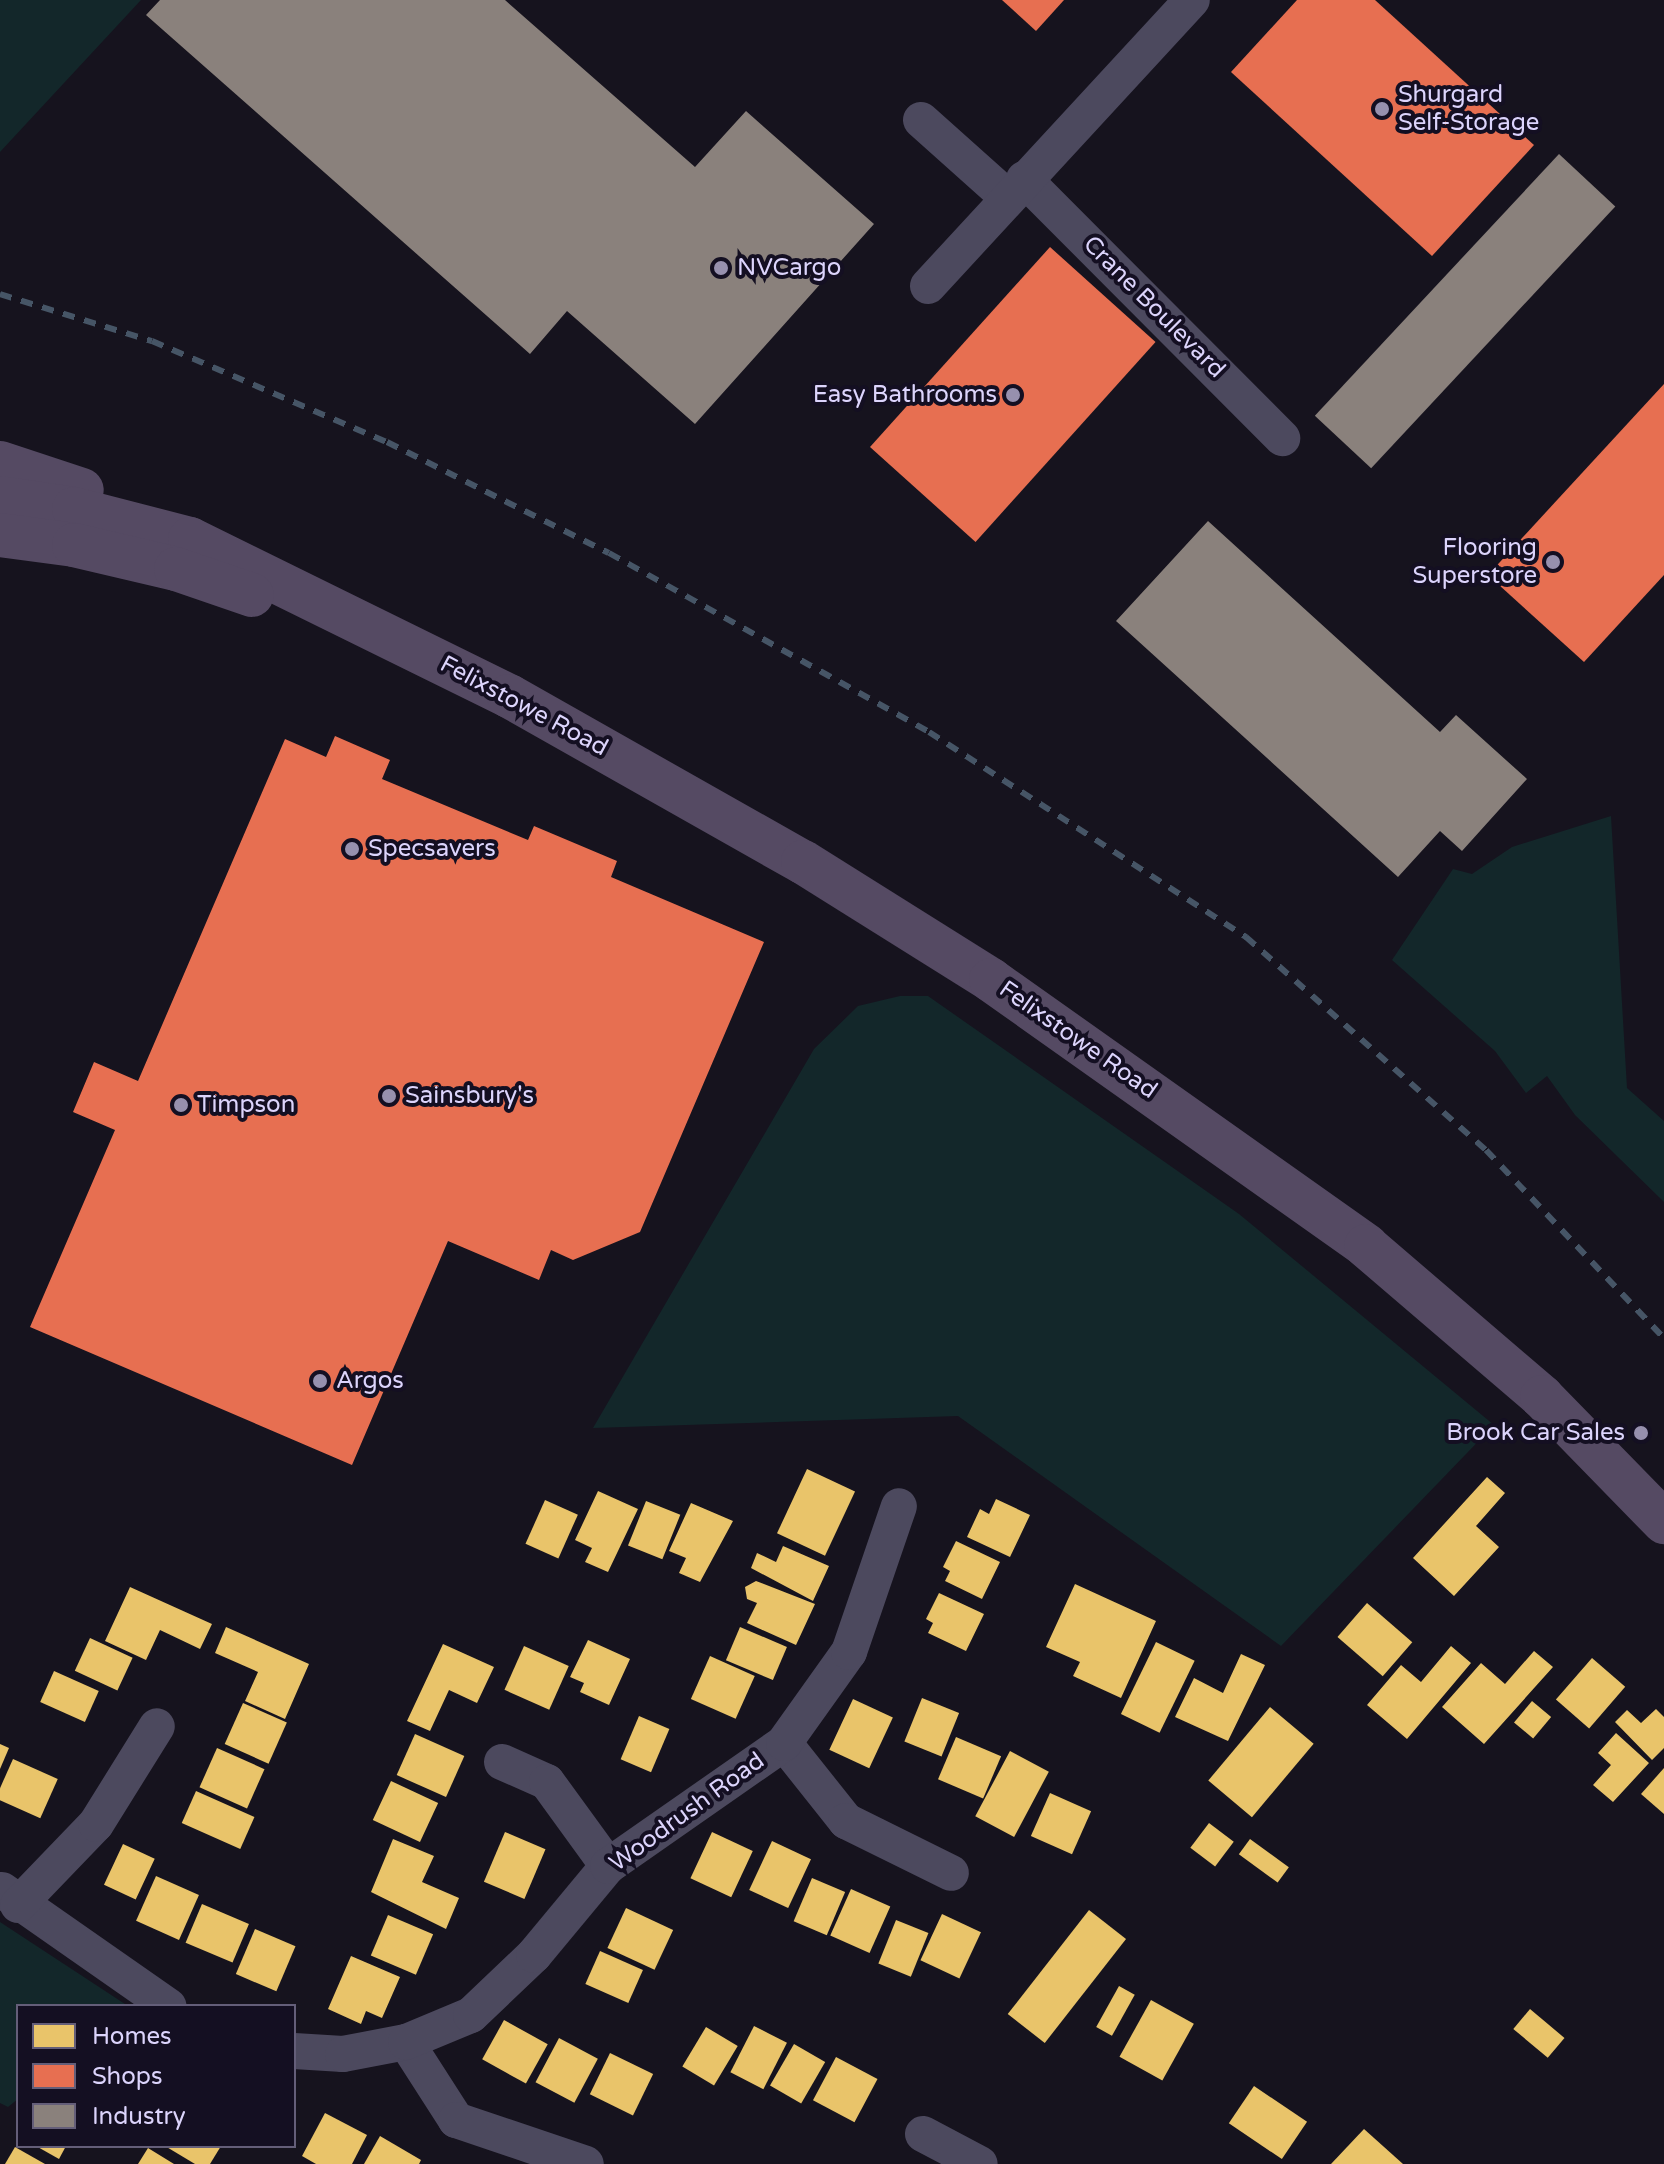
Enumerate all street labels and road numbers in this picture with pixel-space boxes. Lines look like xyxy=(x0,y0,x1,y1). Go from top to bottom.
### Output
street label: Crane Boulevard xyxy=(1077,230,1231,384)
street label: Felixstowe Road xyxy=(435,650,613,762)
street label: Felixstowe Road xyxy=(994,975,1162,1105)
street label: Woodrush Road xyxy=(604,1746,770,1878)

